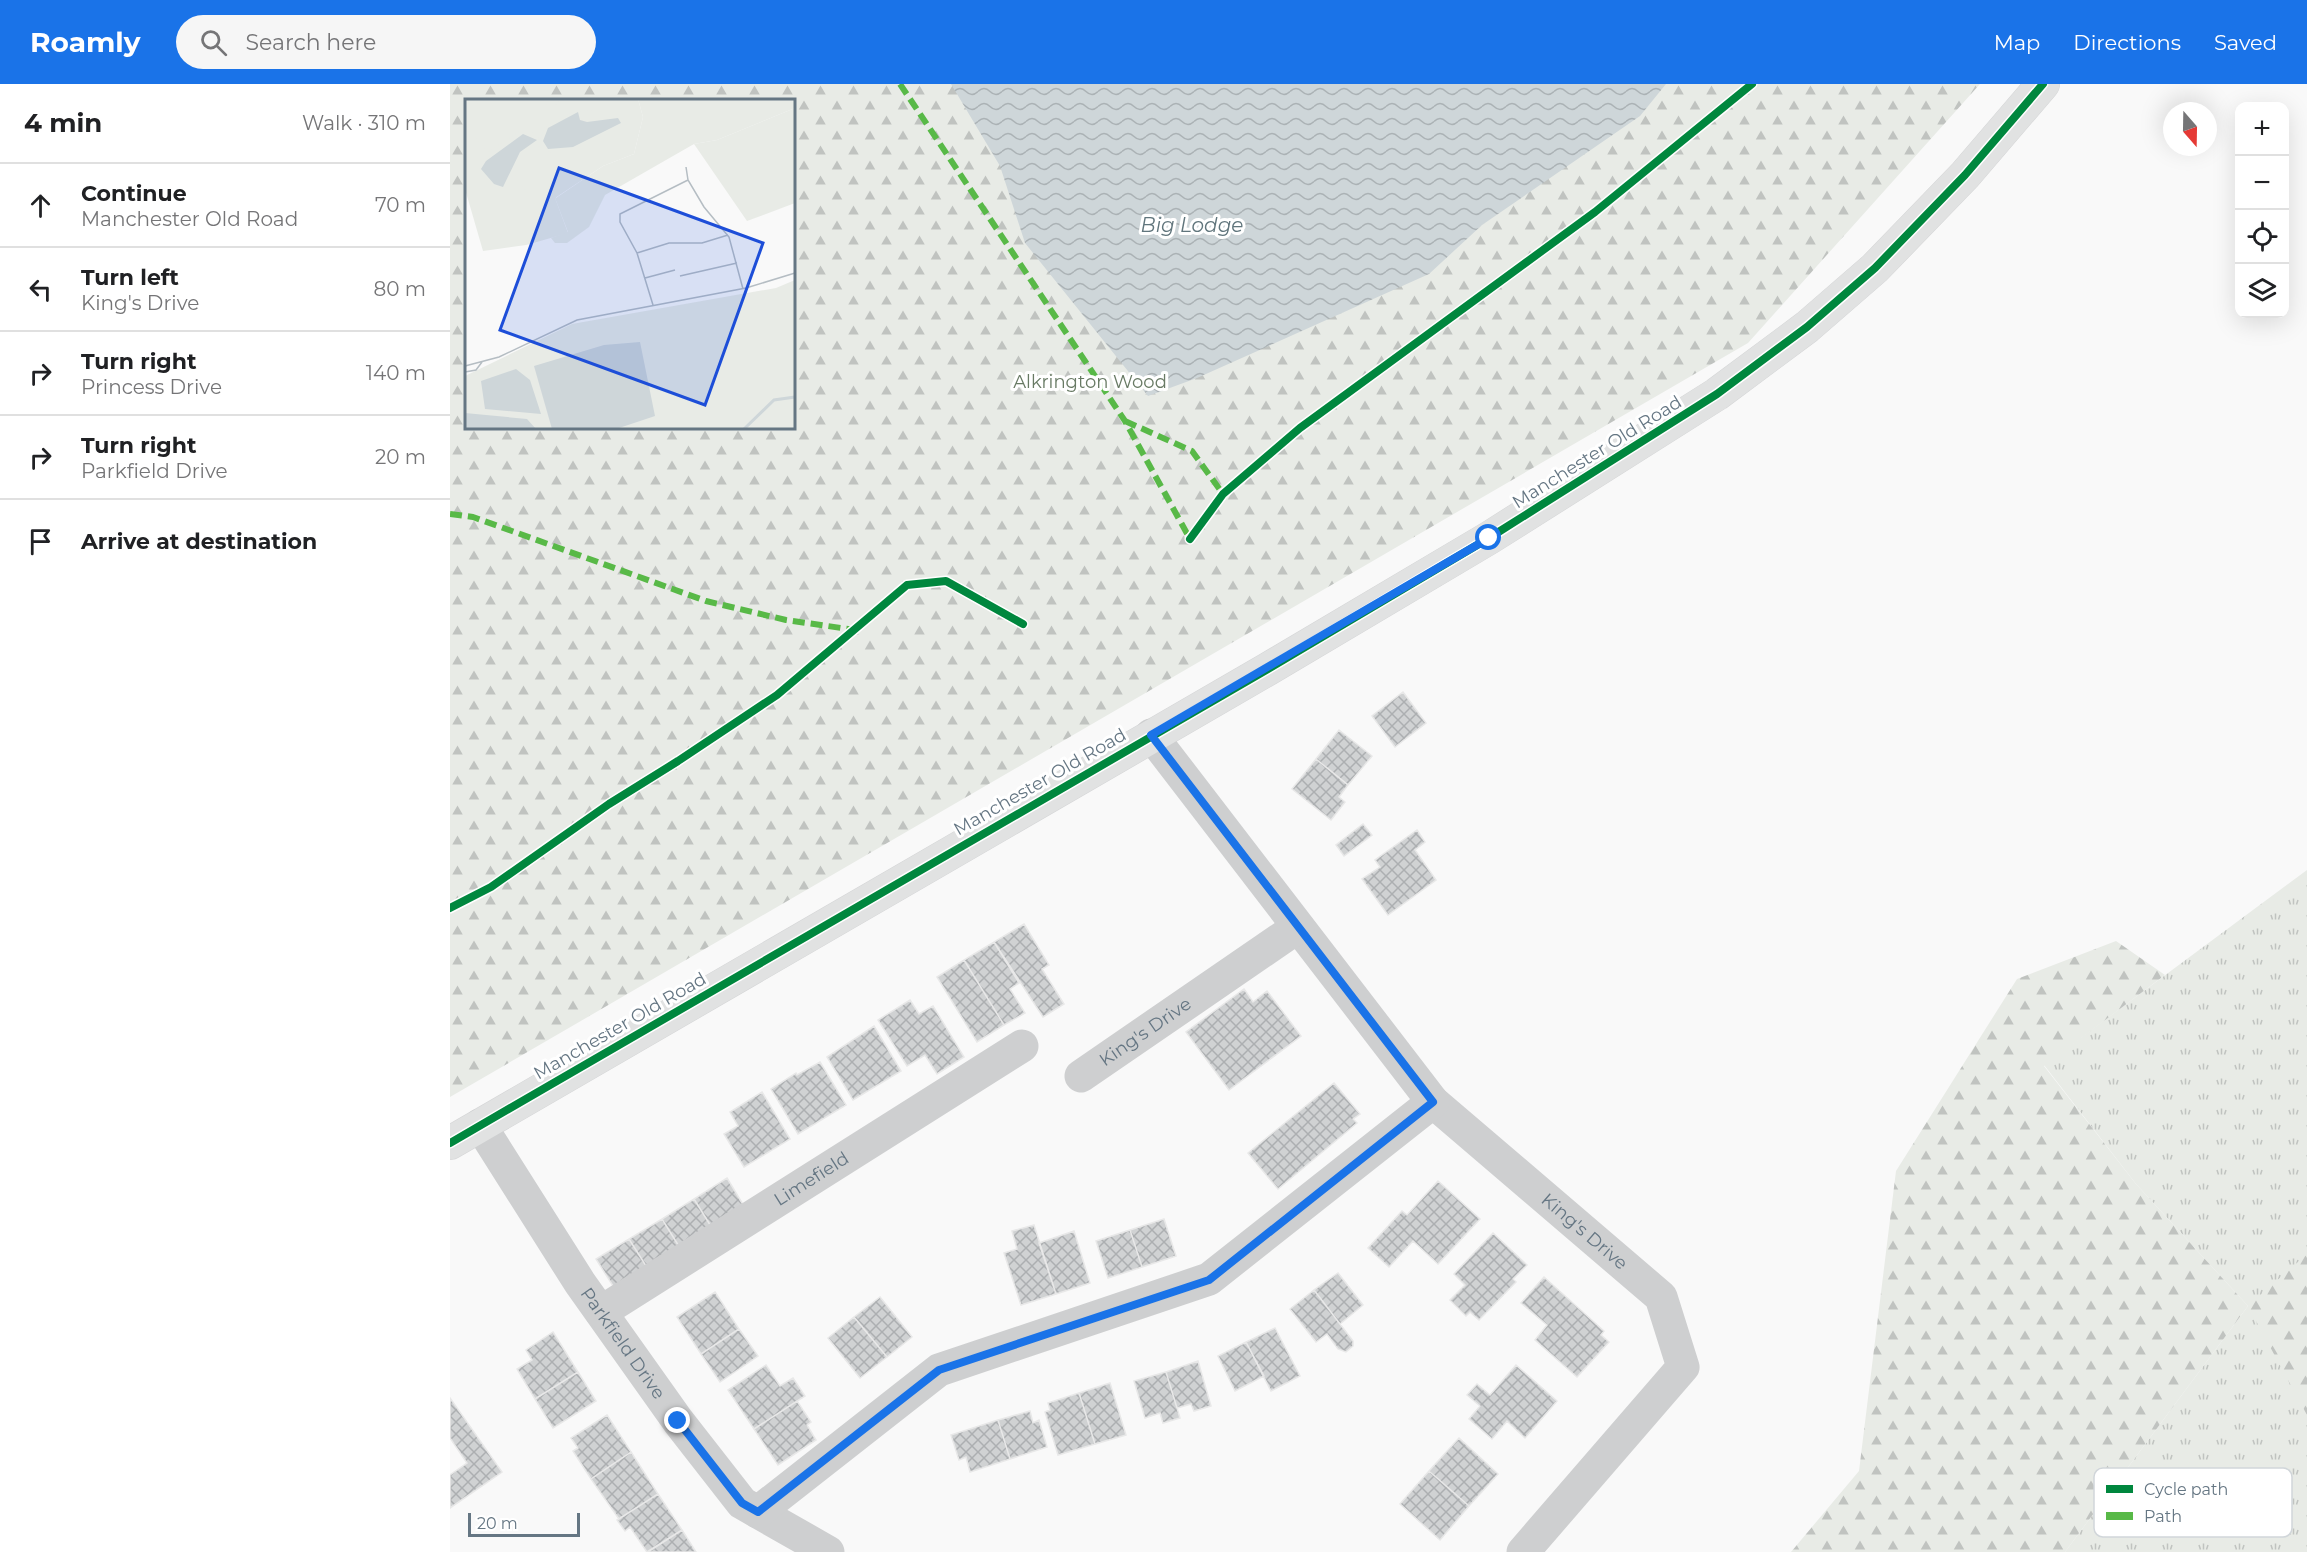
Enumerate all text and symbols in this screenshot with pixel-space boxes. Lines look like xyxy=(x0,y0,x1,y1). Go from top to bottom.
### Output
search box xyxy=(176,15,596,69)
text: Roamly xyxy=(30,25,140,59)
icon: search xyxy=(197,26,230,59)
text: Search here xyxy=(245,29,376,56)
text: Map xyxy=(1994,30,2040,55)
text: Directions xyxy=(2073,30,2181,55)
text: Saved xyxy=(2214,30,2277,55)
inset map xyxy=(465,99,795,429)
north arrow xyxy=(2163,102,2217,156)
map controls xyxy=(2235,102,2289,318)
button: + xyxy=(2235,102,2289,156)
text: 4 min xyxy=(24,107,102,139)
text: Walk · 310 m xyxy=(302,111,426,135)
button: − xyxy=(2235,156,2289,210)
text: Continue xyxy=(81,180,187,207)
icon: ahead xyxy=(24,189,57,222)
text: 70 m xyxy=(375,193,426,217)
text: Manchester Old Road xyxy=(81,207,298,231)
button: locate xyxy=(2235,210,2289,264)
water label: Big Lodge xyxy=(1141,213,1243,237)
text: Turn left xyxy=(81,264,179,291)
button: layers xyxy=(2235,264,2289,318)
icon: left xyxy=(24,273,57,306)
text: 80 m xyxy=(374,277,426,301)
text: King's Drive xyxy=(81,291,199,315)
text: Turn right xyxy=(81,348,196,375)
icon: right xyxy=(24,357,57,390)
text: 140 m xyxy=(366,361,426,385)
park label: Alkrington Wood xyxy=(1013,371,1167,393)
text: Princess Drive xyxy=(81,375,222,399)
street label: Manchester Old Road xyxy=(1508,391,1686,513)
text: Turn right xyxy=(81,432,196,459)
icon: right xyxy=(24,441,57,474)
text: 20 m xyxy=(375,445,426,469)
text: Parkfield Drive xyxy=(81,459,228,483)
route start xyxy=(1475,524,1501,550)
icon: arrive xyxy=(24,525,57,558)
text: Arrive at destination xyxy=(81,528,317,555)
street label: Manchester Old Road xyxy=(950,724,1130,840)
street label: Manchester Old Road xyxy=(530,968,710,1084)
street label: King's Drive xyxy=(1095,993,1196,1071)
street label: Limefield xyxy=(770,1147,853,1211)
street label: King's Drive xyxy=(1537,1188,1632,1275)
street label: Parkfield Drive xyxy=(576,1283,670,1404)
route end xyxy=(664,1407,690,1433)
legend xyxy=(2094,1468,2292,1537)
text: Cycle path xyxy=(2144,1480,2228,1499)
text: Path xyxy=(2144,1507,2182,1526)
scale bar xyxy=(468,1510,580,1538)
text: 20 m xyxy=(477,1514,518,1533)

